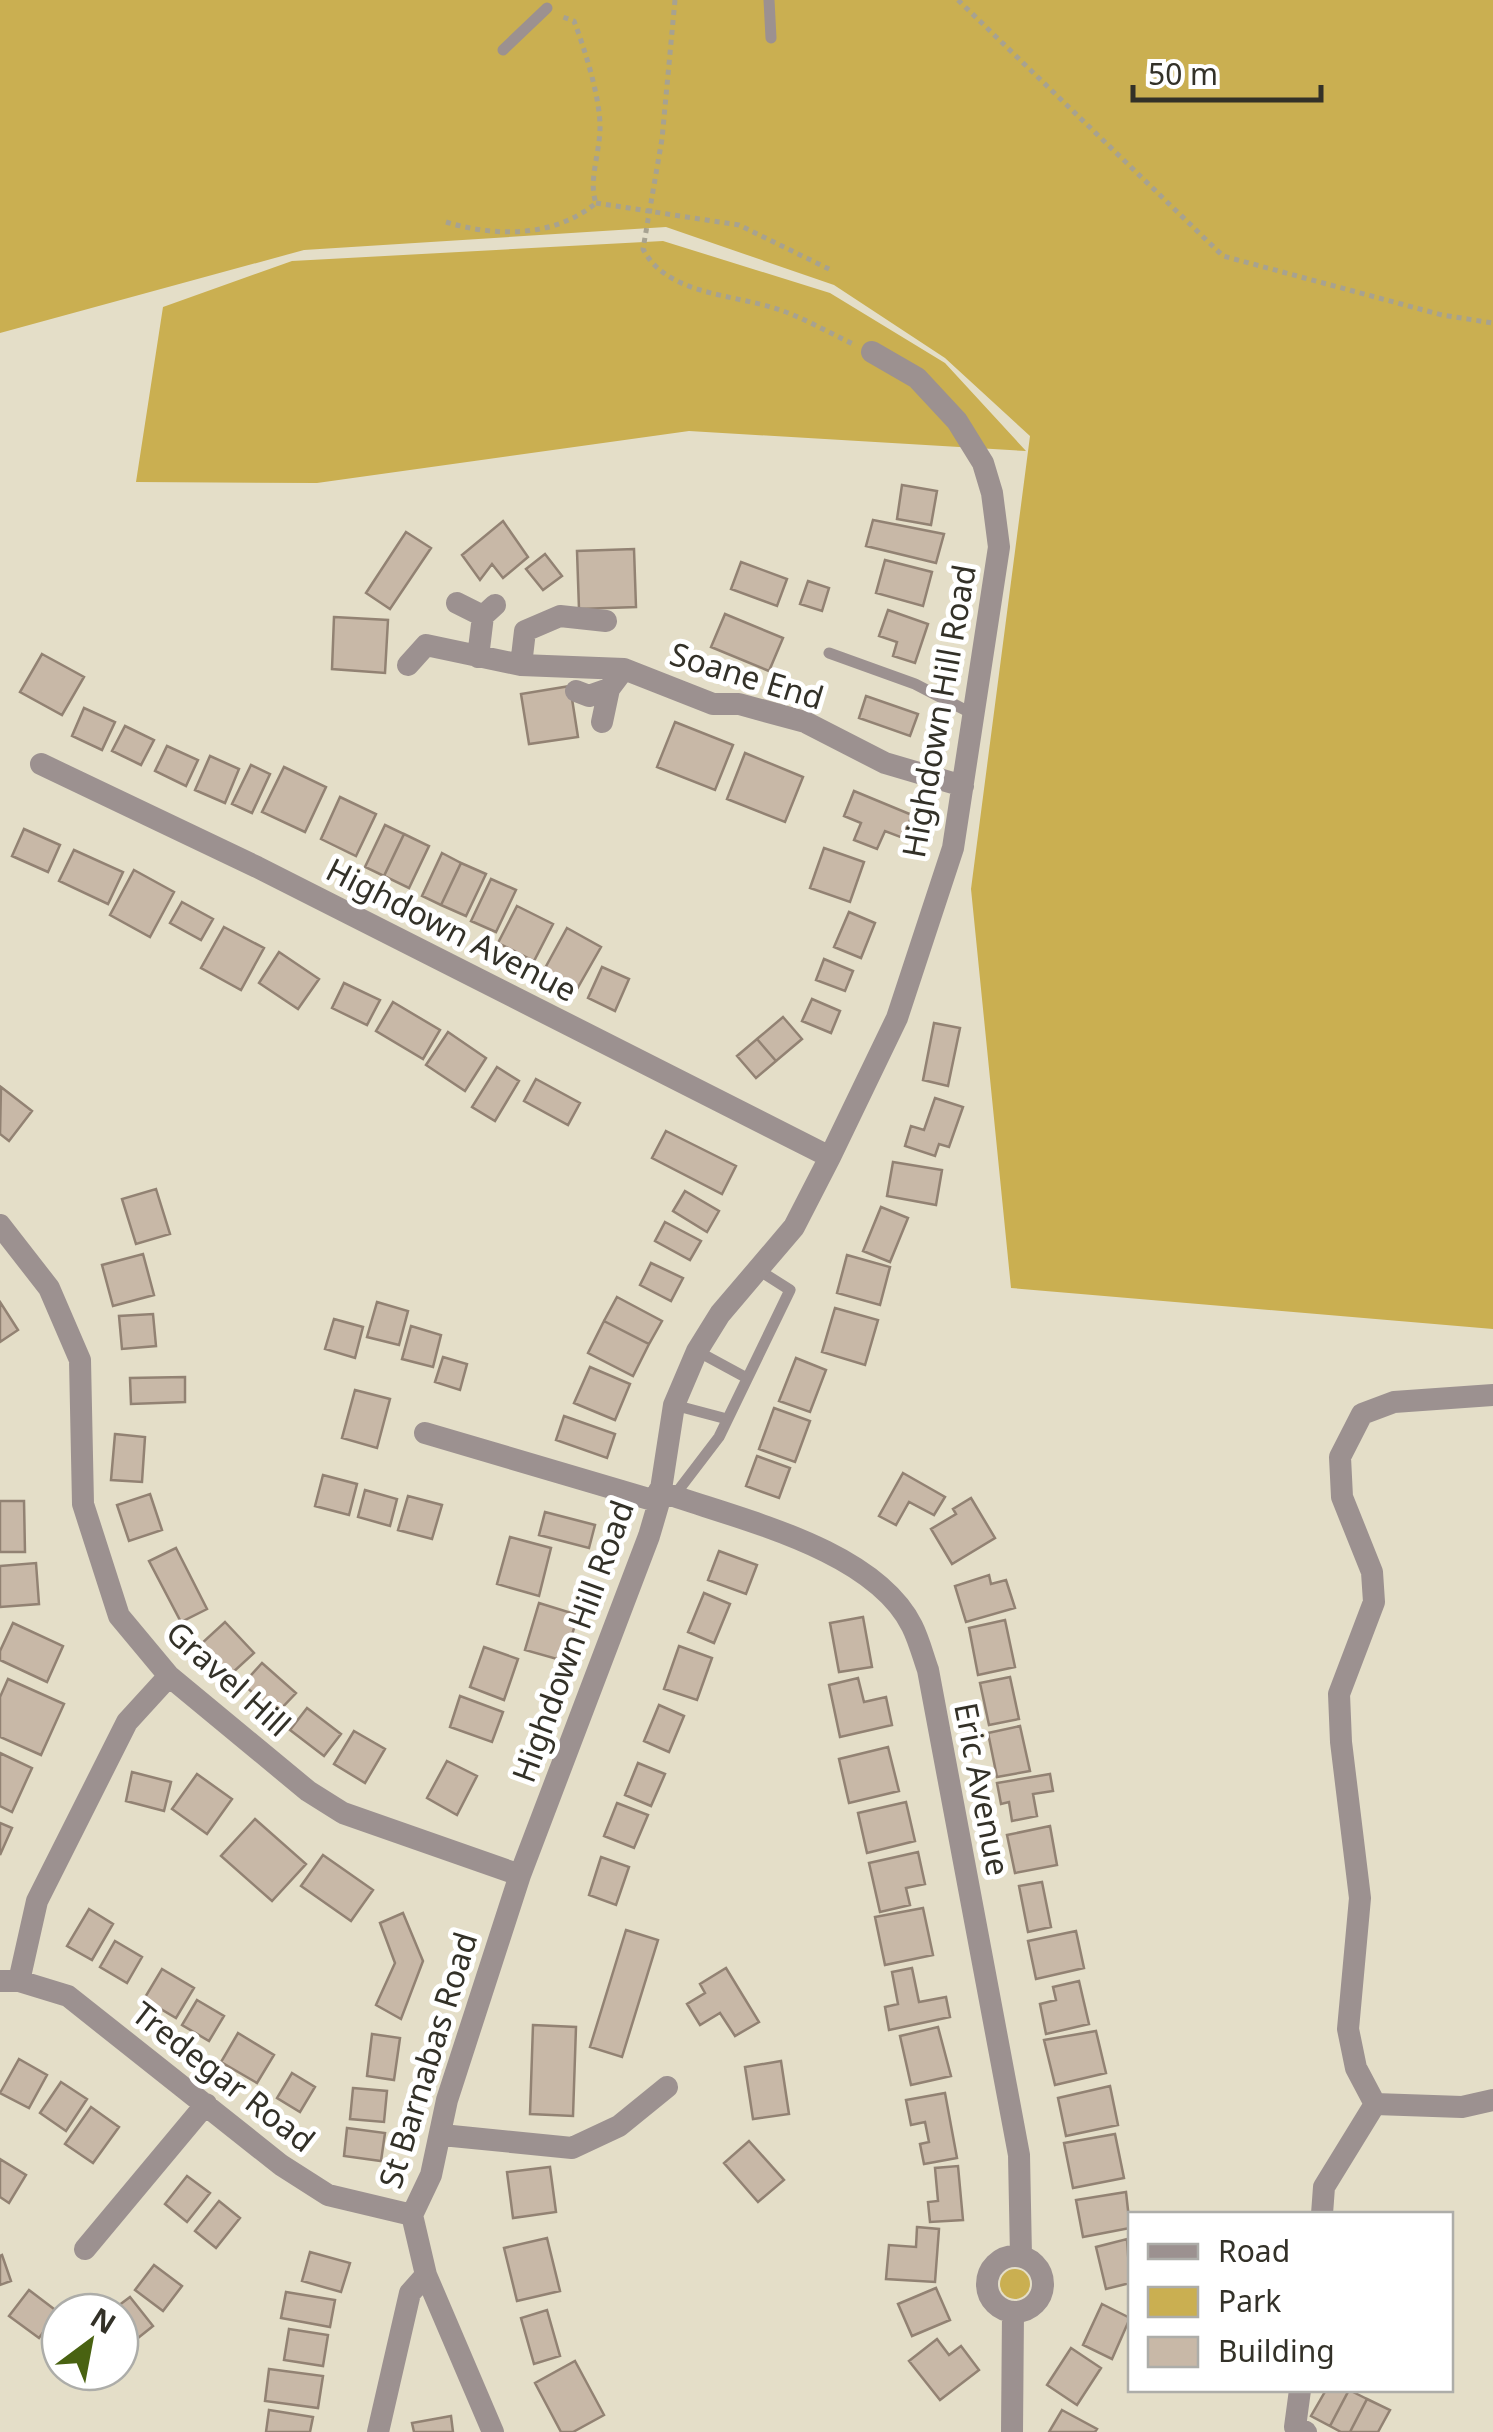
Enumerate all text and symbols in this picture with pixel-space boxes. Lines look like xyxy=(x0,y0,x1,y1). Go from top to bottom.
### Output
scale bar xyxy=(1133,40,1320,102)
text: 50 m xyxy=(1148,53,1218,94)
street label: Highdown Hill Road xyxy=(891,561,985,861)
street label: Soane End xyxy=(665,631,829,719)
street label: Highdown Avenue xyxy=(320,847,584,1011)
street label: Highdown Hill Road xyxy=(501,1494,643,1788)
street label: Gravel Hill xyxy=(158,1611,300,1745)
street label: Eric Avenue xyxy=(945,1699,1021,1879)
street label: St Barnabas Road xyxy=(368,1927,486,2193)
street label: Tredegar Road xyxy=(124,1991,324,2161)
legend xyxy=(1128,2212,1453,2392)
text: Road xyxy=(1218,2230,1290,2271)
text: Park xyxy=(1218,2280,1281,2321)
north arrow xyxy=(40,2292,140,2392)
text: N xyxy=(84,2298,123,2342)
text: Building xyxy=(1218,2330,1335,2371)

